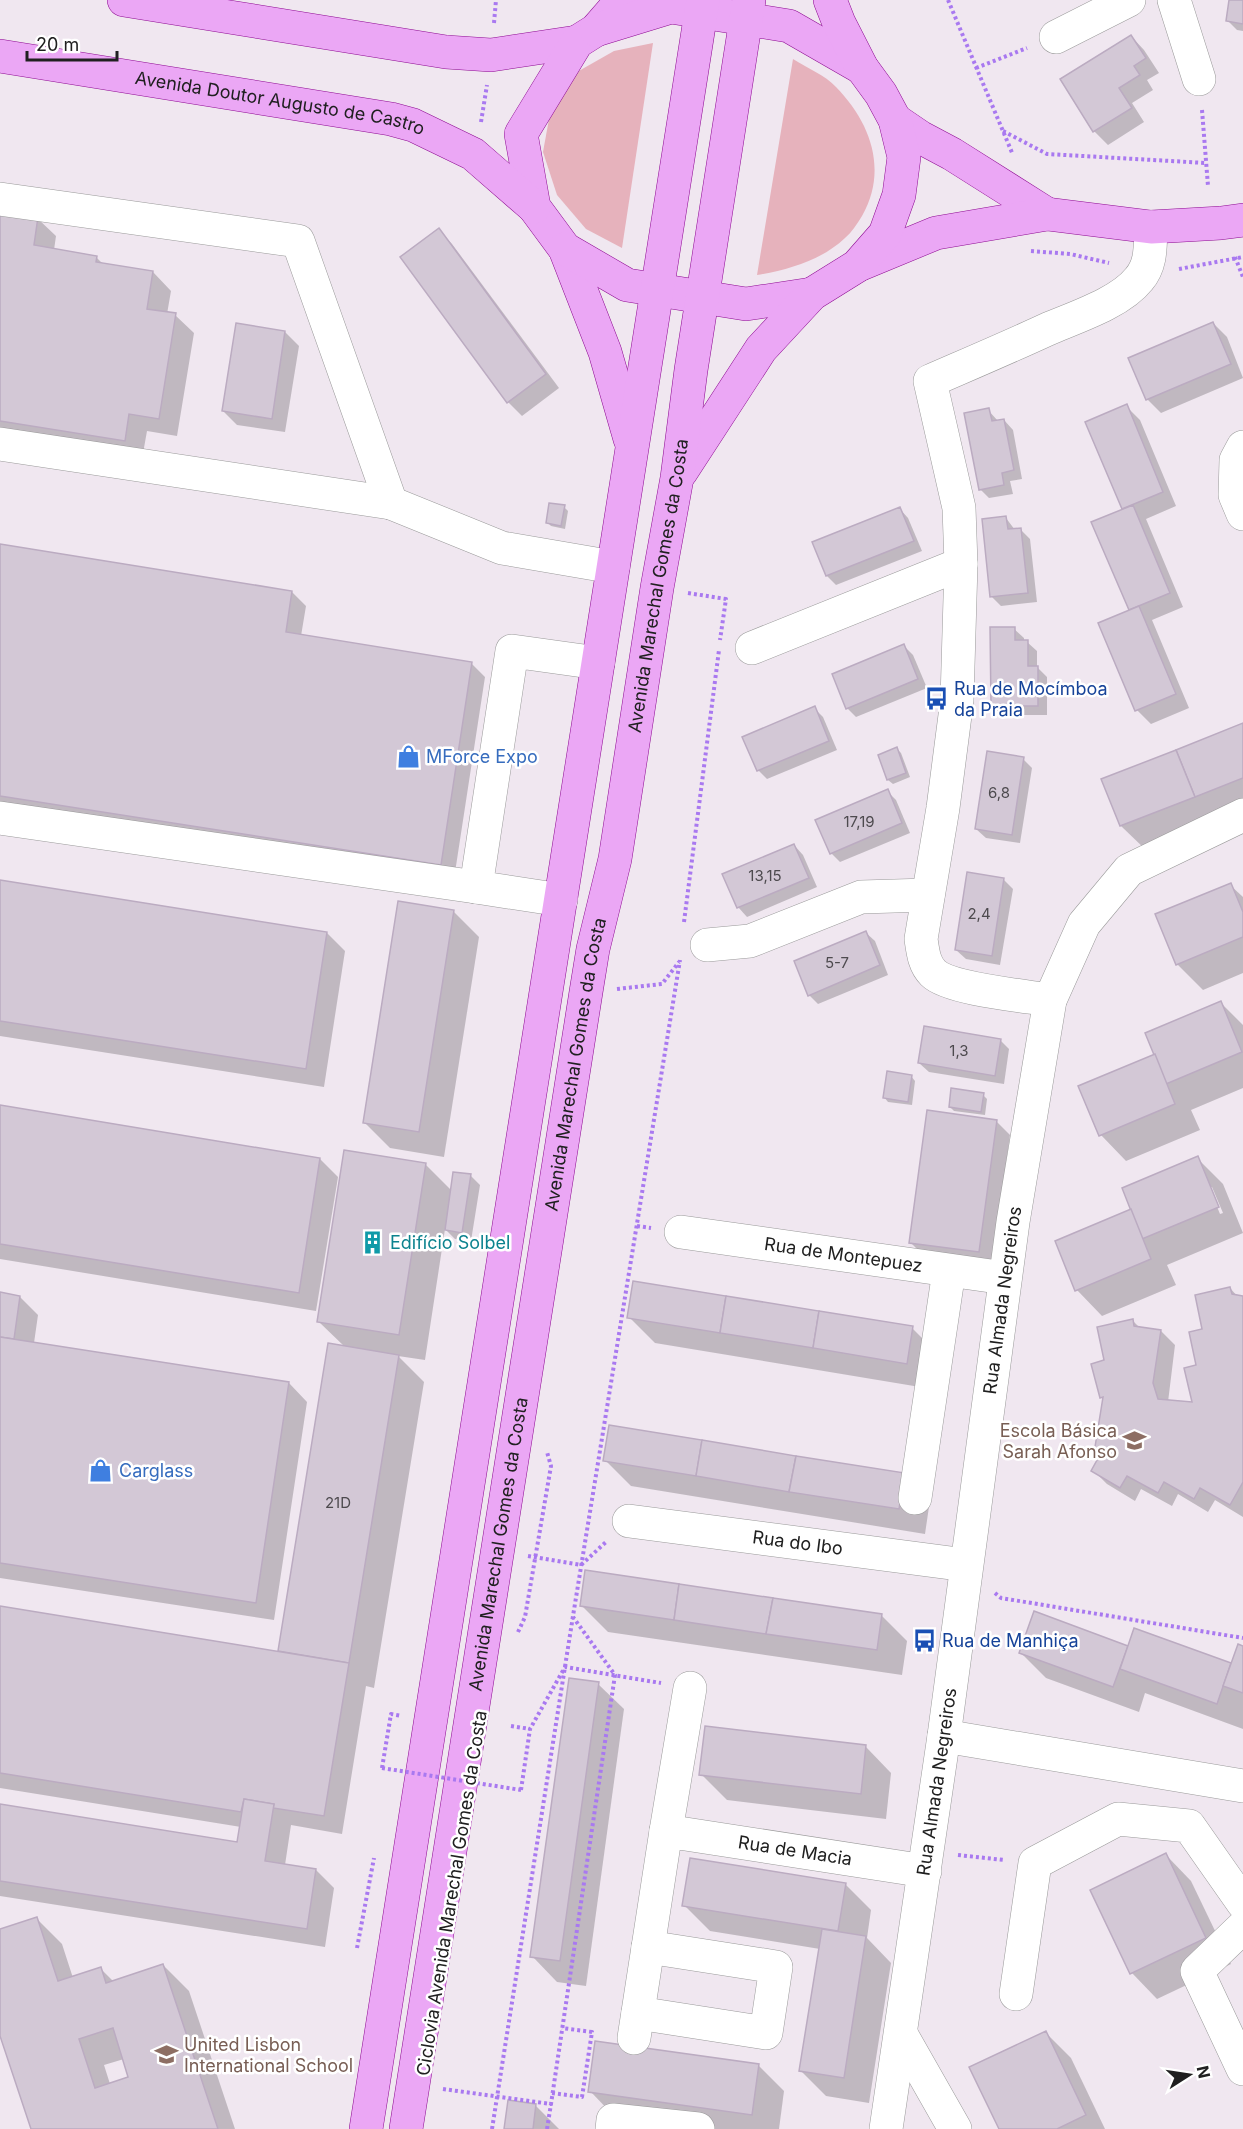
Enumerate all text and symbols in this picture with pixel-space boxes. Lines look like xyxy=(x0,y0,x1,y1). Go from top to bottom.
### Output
scale bar xyxy=(27,24,117,62)
text: 20 m xyxy=(36,34,79,55)
street label: Avenida Doutor Augusto de Castro xyxy=(134,67,429,139)
street label: Avenida Marechal Gomes da Costa xyxy=(624,438,692,734)
place label: Rua de Mocímboa da Praia xyxy=(954,678,1108,720)
bus stop icon: Rua de Mocímboa da Praia xyxy=(923,686,949,712)
shop icon: MForce Expo xyxy=(395,744,421,770)
place label: MForce Expo xyxy=(426,746,538,767)
house number: 6,8 xyxy=(988,783,1010,802)
house number: 17,19 xyxy=(843,812,875,831)
house number: 13,15 xyxy=(748,866,782,885)
house number: 2,4 xyxy=(967,904,991,923)
street label: Avenida Marechal Gomes da Costa xyxy=(540,915,610,1213)
house number: 5-7 xyxy=(825,953,849,972)
house number: 1,3 xyxy=(949,1041,969,1060)
street label: Rua Almada Negreiros xyxy=(979,1205,1025,1395)
building icon: Edifício Solbel xyxy=(359,1230,385,1256)
place label: Edifício Solbel xyxy=(390,1232,510,1253)
street label: Rua de Montepuez xyxy=(763,1233,924,1276)
street label: Avenida Marechal Gomes da Costa xyxy=(464,1396,532,1693)
place label: Escola Básica Sarah Afonso xyxy=(1000,1420,1117,1462)
school or university icon: Escola Básica Sarah Afonso xyxy=(1122,1428,1148,1454)
shop icon: Carglass xyxy=(88,1458,114,1484)
place label: Carglass xyxy=(119,1460,193,1481)
house number: 21D xyxy=(325,1493,351,1512)
street label: Rua do Ibo xyxy=(751,1526,844,1559)
bus stop icon: Rua de Manhiça xyxy=(911,1628,937,1654)
place label: Rua de Manhiça xyxy=(942,1630,1079,1651)
street label: Rua Almada Negreiros xyxy=(913,1686,960,1877)
street label: Ciclovia Avenida Marechal Gomes da Costa xyxy=(412,1709,491,2077)
street label: Rua de Macia xyxy=(737,1831,854,1870)
place label: United Lisbon International School xyxy=(184,2034,353,2076)
school or university icon: United Lisbon International School xyxy=(153,2042,179,2068)
north arrow xyxy=(1159,2045,1219,2105)
text: N xyxy=(1193,2064,1215,2080)

